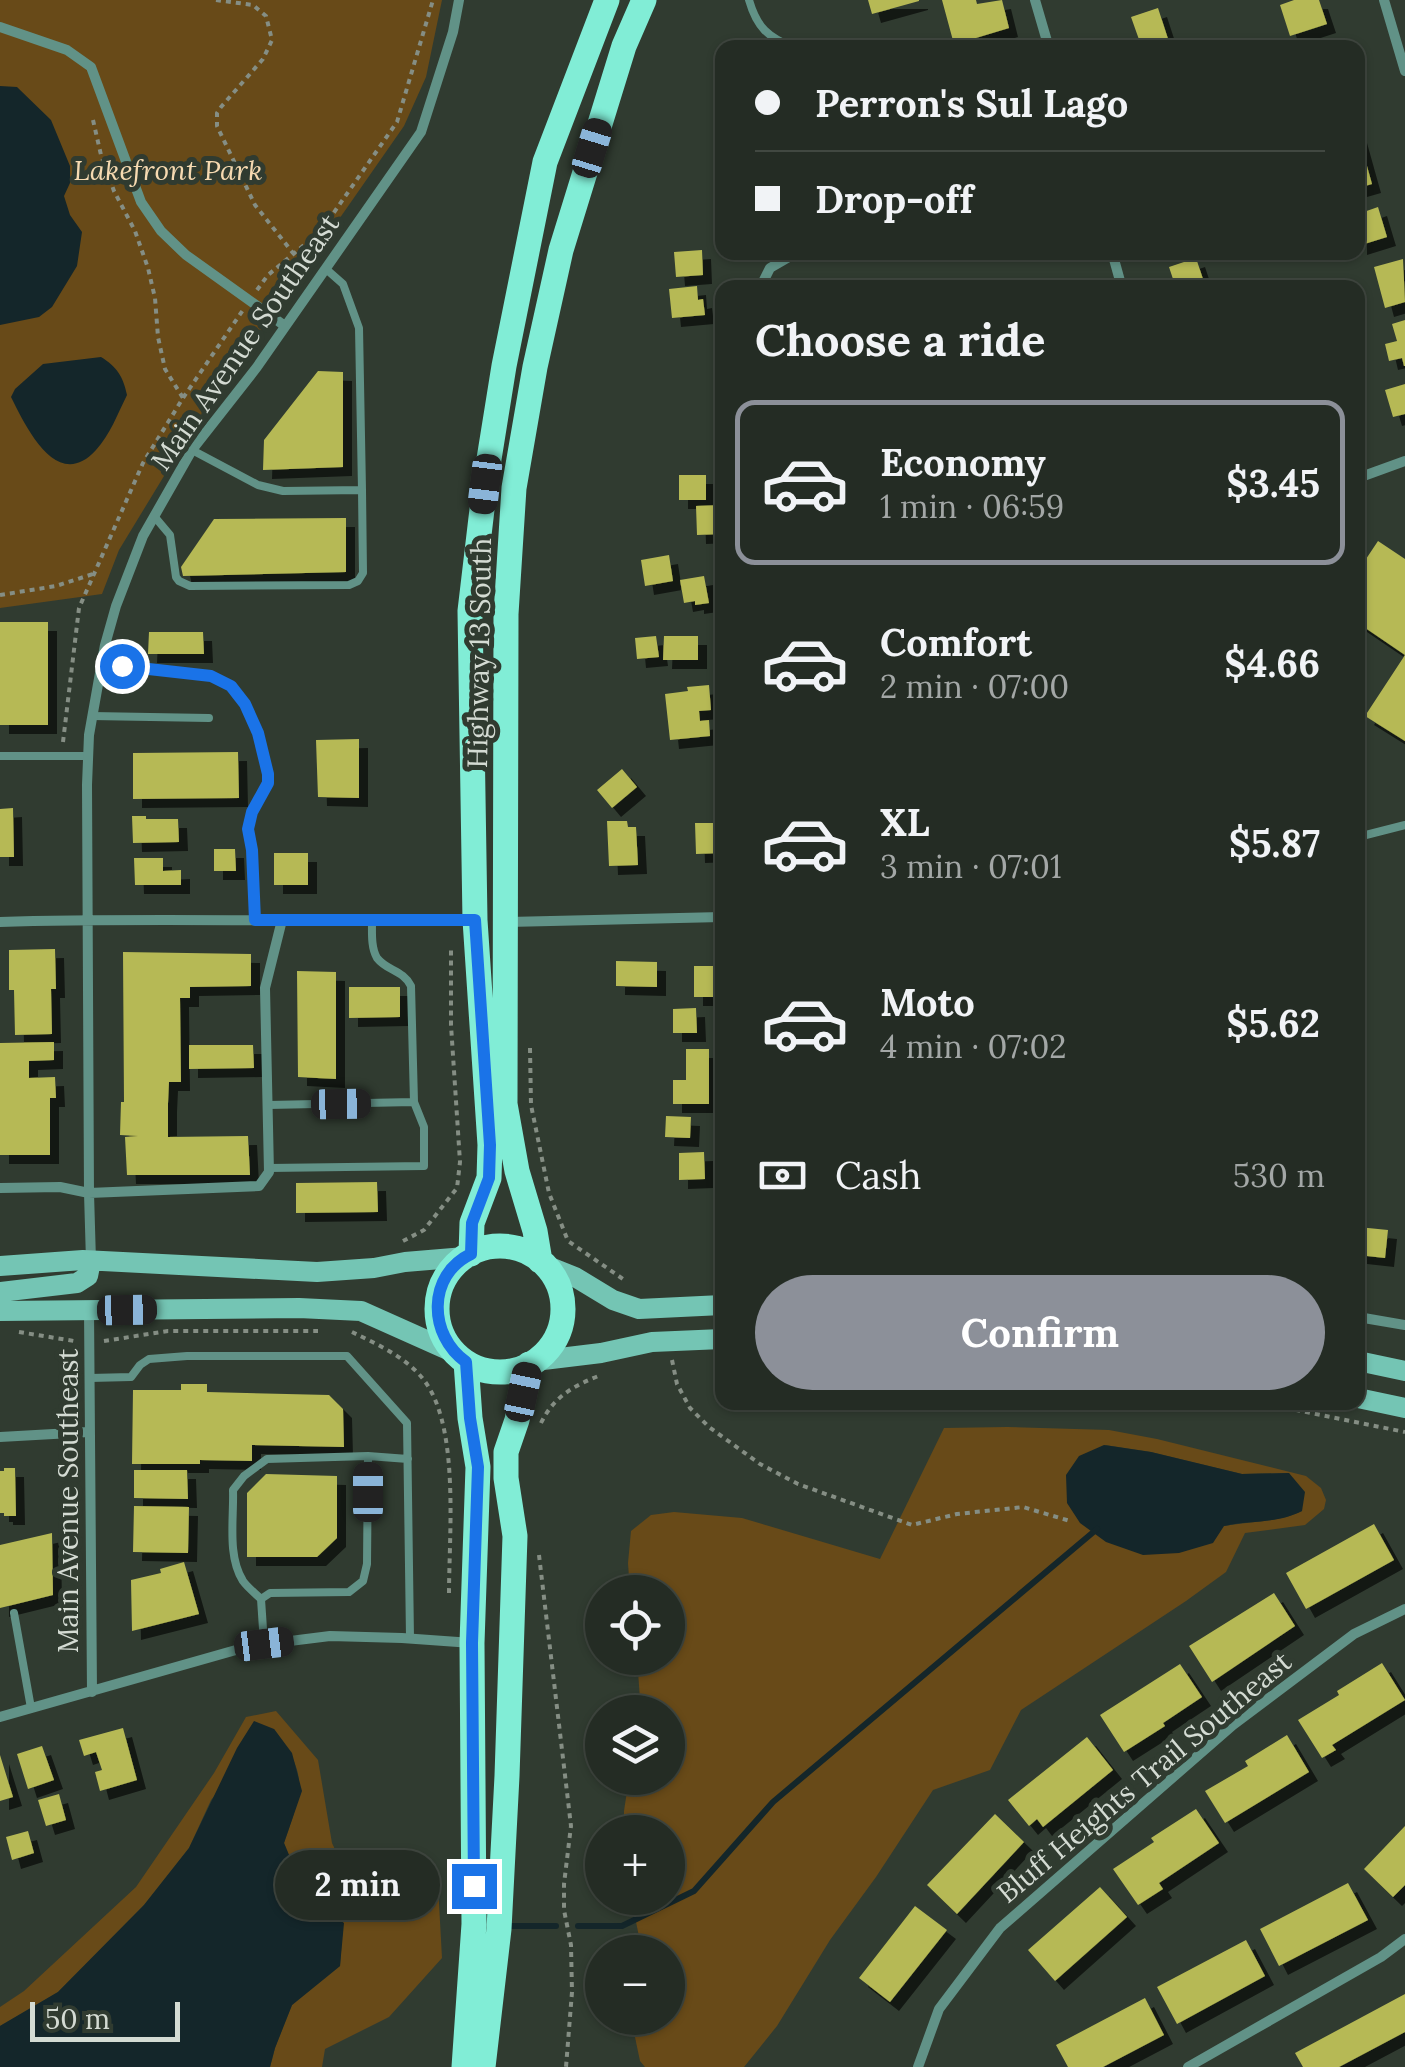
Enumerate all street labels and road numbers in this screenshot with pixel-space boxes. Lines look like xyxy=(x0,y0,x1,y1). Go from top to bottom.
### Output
street label: Main Avenue Southeast xyxy=(143,207,347,477)
street label: Highway 13 South xyxy=(459,537,499,769)
street label: Main Avenue Southeast xyxy=(50,1348,86,1653)
street label: Bluff Heights Trail Southeast xyxy=(990,1643,1299,1911)

